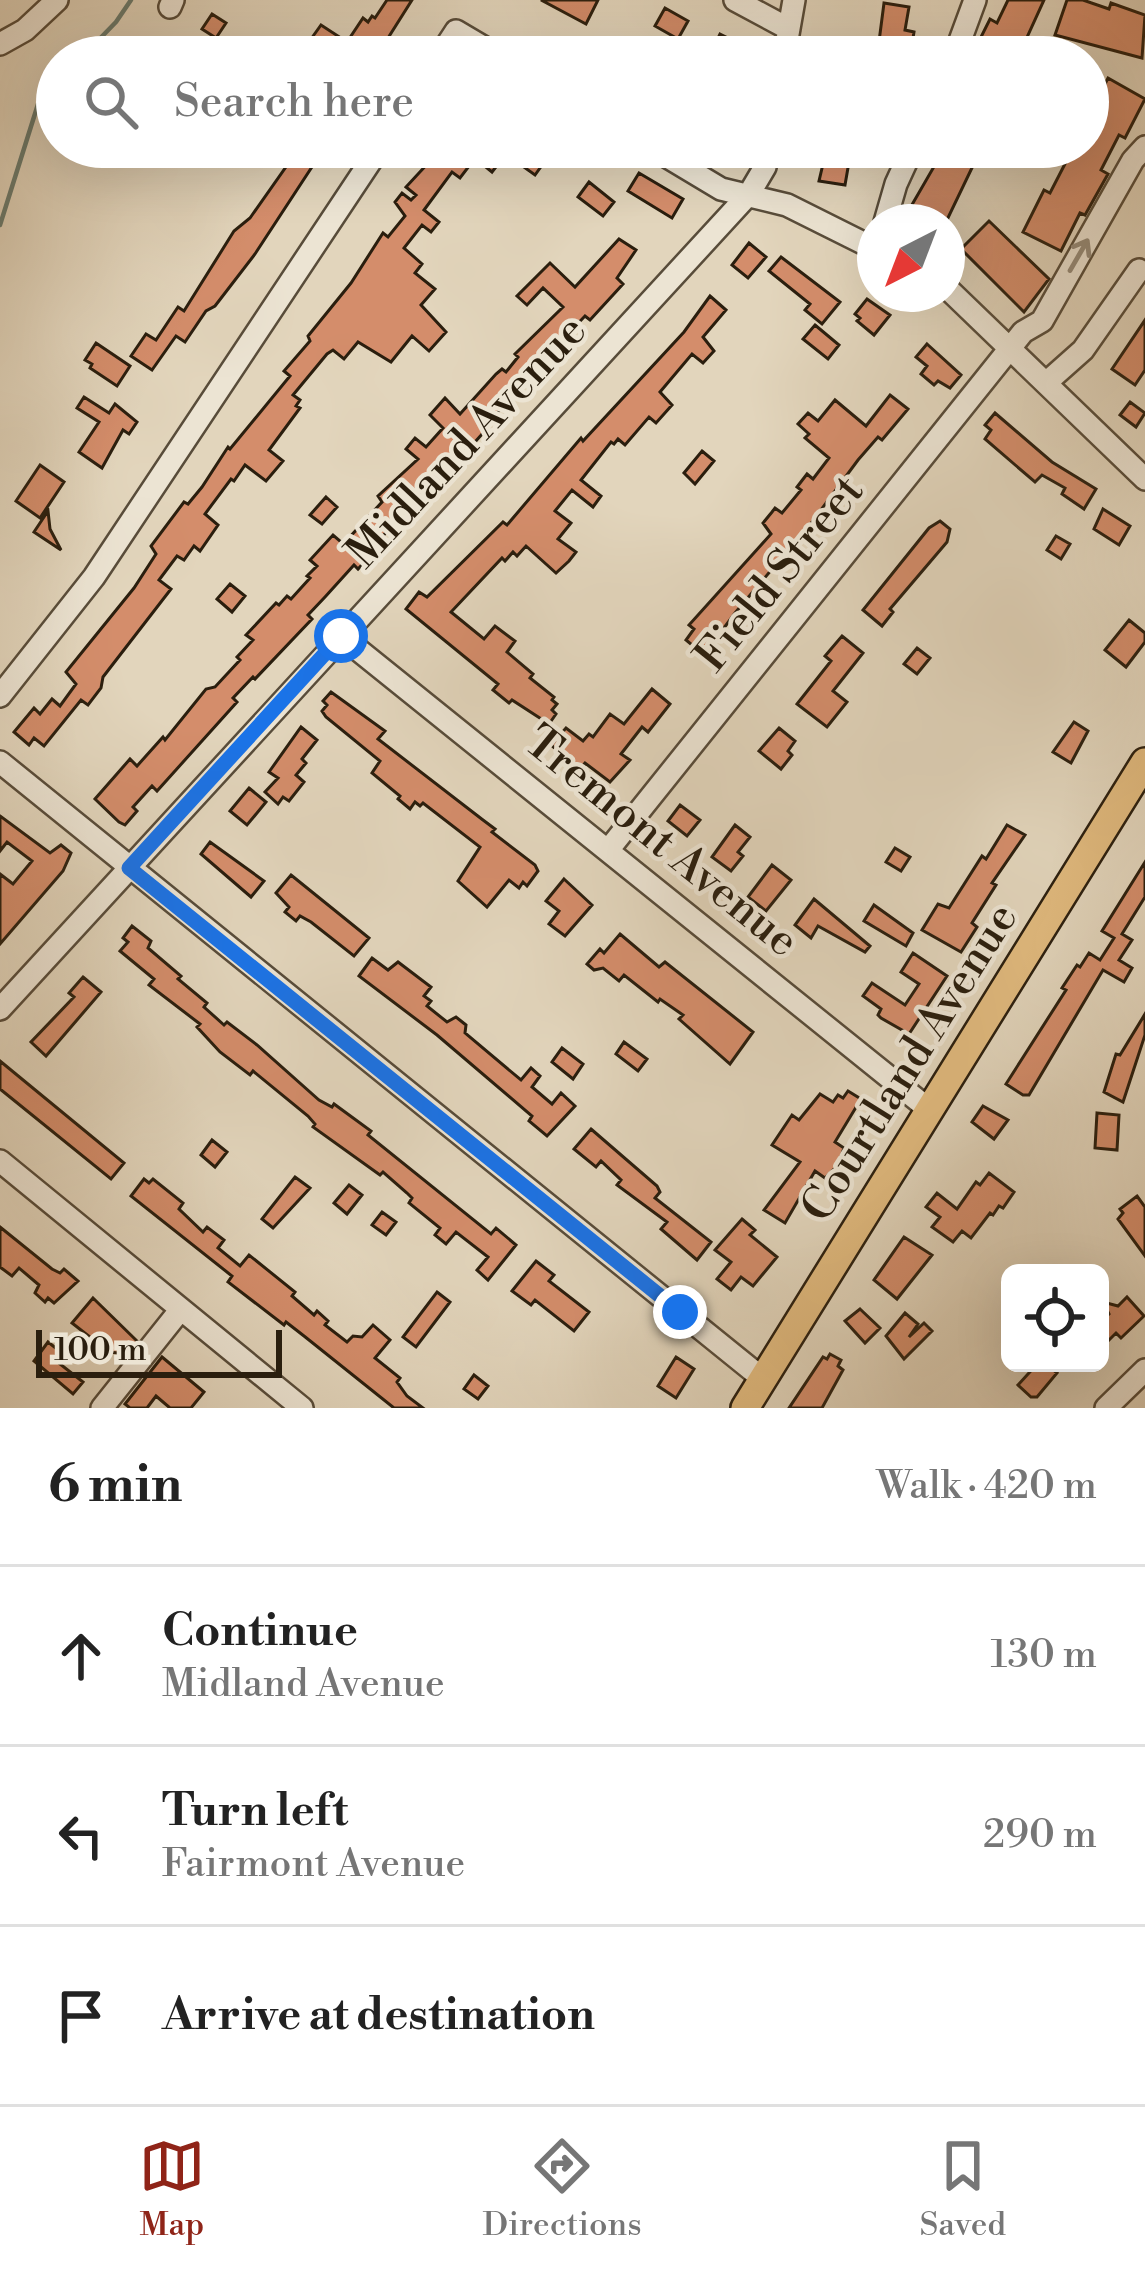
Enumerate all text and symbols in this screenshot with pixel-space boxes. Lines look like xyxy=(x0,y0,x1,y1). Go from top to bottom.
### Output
search box xyxy=(36,36,1109,168)
icon: search xyxy=(78,69,144,135)
text: Search here xyxy=(174,74,414,131)
north arrow xyxy=(857,204,965,312)
one-way arrow xyxy=(1067,239,1091,274)
street label: Midland Avenue xyxy=(335,303,599,581)
street label: Field Street xyxy=(683,464,877,684)
route start xyxy=(314,609,368,663)
street label: Tremont Avenue xyxy=(512,714,810,970)
street label: Courtland Avenue xyxy=(789,893,1031,1233)
map controls xyxy=(1001,1264,1109,1372)
button: locate xyxy=(1001,1264,1109,1372)
route end xyxy=(653,1285,707,1339)
scale bar xyxy=(36,1324,282,1377)
text: 100 m xyxy=(54,1330,147,1371)
text: 6 min xyxy=(48,1454,182,1518)
text: Walk · 420 m xyxy=(876,1462,1097,1511)
text: Continue xyxy=(162,1603,358,1660)
icon: ahead xyxy=(48,1623,114,1689)
text: 130 m xyxy=(991,1631,1097,1680)
text: Midland Avenue xyxy=(162,1660,445,1709)
text: Turn left xyxy=(162,1783,348,1840)
icon: left xyxy=(48,1803,114,1869)
text: 290 m xyxy=(983,1811,1097,1860)
text: Fairmont Avenue xyxy=(162,1840,465,1889)
icon: arrive xyxy=(48,1983,114,2049)
text: Arrive at destination xyxy=(162,1987,595,2044)
tab: Map xyxy=(139,2133,205,2246)
tab: Directions xyxy=(483,2133,642,2246)
tab: Saved xyxy=(919,2133,1006,2246)

